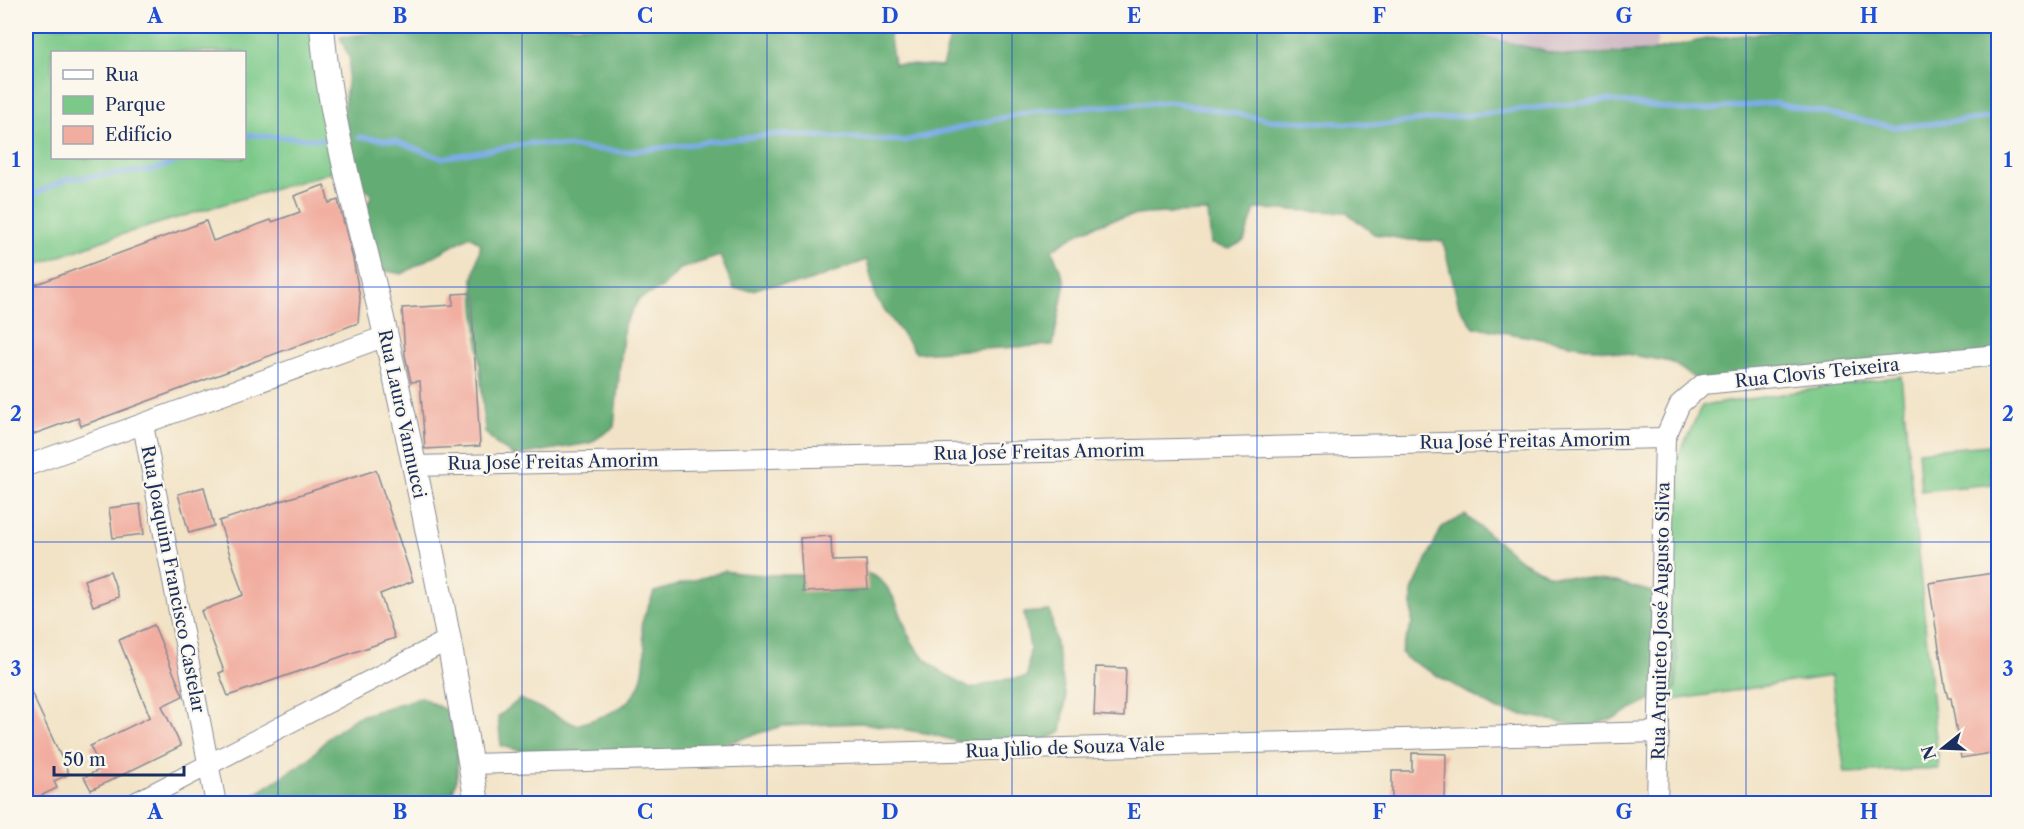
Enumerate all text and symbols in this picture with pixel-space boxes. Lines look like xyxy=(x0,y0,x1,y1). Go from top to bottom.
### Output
text: A xyxy=(146,4,163,28)
text: B xyxy=(393,4,408,28)
text: C xyxy=(637,4,653,28)
text: D xyxy=(881,4,899,28)
text: E xyxy=(1127,4,1141,28)
text: F xyxy=(1372,4,1386,28)
text: G xyxy=(1616,4,1633,28)
text: H xyxy=(1860,4,1878,28)
legend xyxy=(51,51,246,159)
text: Rua xyxy=(105,64,139,86)
text: Parque xyxy=(105,94,166,116)
text: Edifício xyxy=(105,124,172,146)
text: 1 xyxy=(12,148,21,172)
text: 1 xyxy=(2004,148,2013,172)
street label: Rua Lauro Vannucci xyxy=(373,328,431,501)
street label: Rua Clovis Teixeira xyxy=(1734,353,1901,393)
text: 2 xyxy=(10,402,22,426)
text: 2 xyxy=(2002,402,2014,426)
street label: Rua José Freitas Amorim xyxy=(1419,428,1631,454)
street label: Rua José Freitas Amorim xyxy=(933,439,1145,465)
street label: Rua Joaquim Francisco Castelar xyxy=(136,443,210,715)
street label: Rua José Freitas Amorim xyxy=(447,449,659,475)
street label: Rua Arquiteto José Augusto Silva xyxy=(1648,481,1674,760)
text: 3 xyxy=(10,657,22,681)
text: 3 xyxy=(2002,657,2014,681)
north arrow xyxy=(1913,718,1973,778)
street label: Rua Jùlio de Souza Vale xyxy=(965,734,1165,762)
scale bar xyxy=(54,739,184,777)
text: N xyxy=(1917,743,1940,762)
text: 50 m xyxy=(63,749,106,771)
text: A xyxy=(146,800,163,824)
text: B xyxy=(393,800,408,824)
text: C xyxy=(637,800,653,824)
text: D xyxy=(881,800,899,824)
text: E xyxy=(1127,800,1141,824)
text: F xyxy=(1372,800,1386,824)
text: G xyxy=(1616,800,1633,824)
text: H xyxy=(1860,800,1878,824)

